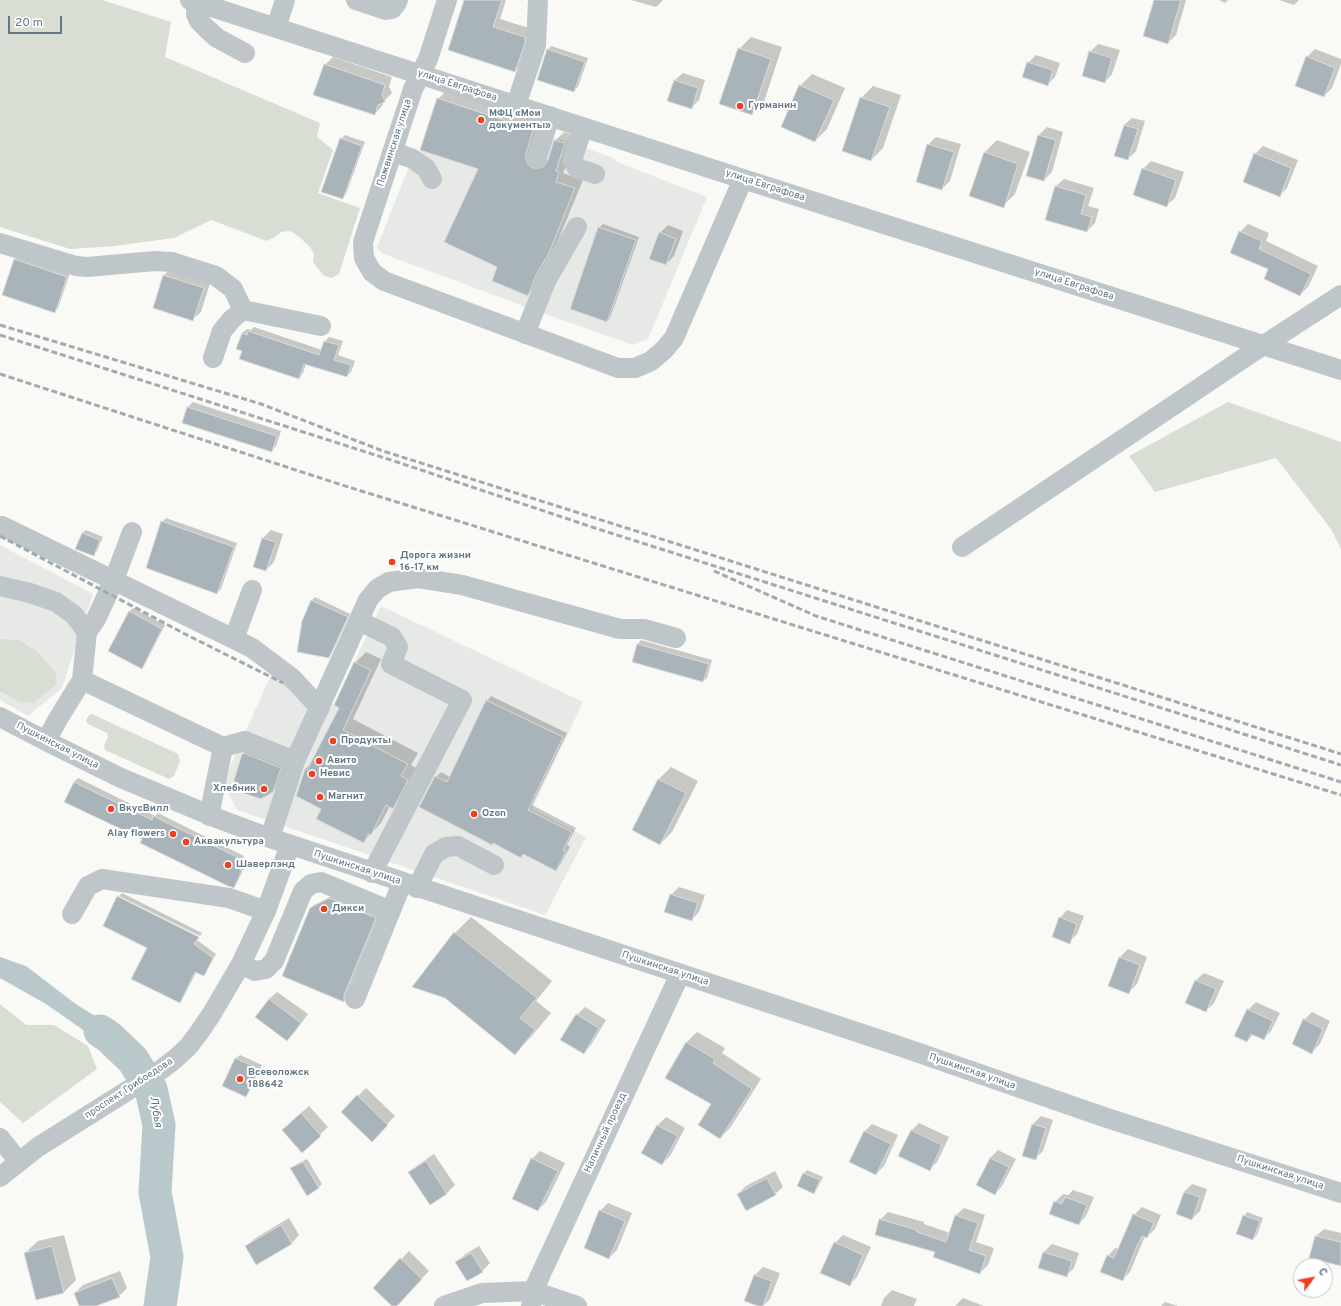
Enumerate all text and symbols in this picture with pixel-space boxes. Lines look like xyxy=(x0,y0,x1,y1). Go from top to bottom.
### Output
scale bar xyxy=(10,8,64,34)
text: 20 m xyxy=(15,15,43,31)
street label: улица Евграфова xyxy=(416,67,498,105)
street label: Пожвинская улица xyxy=(375,98,415,188)
place label: Гурманин xyxy=(748,100,796,112)
marker: Гурманин xyxy=(735,101,745,111)
place label: МФЦ «Мои документы» xyxy=(489,108,551,132)
marker: МФЦ «Мои документы» xyxy=(476,115,486,125)
street label: улица Евграфова xyxy=(724,167,806,205)
street label: улица Евграфова xyxy=(1033,266,1115,304)
place label: Дорога жизни 16-17 км xyxy=(400,550,471,574)
marker: Дорога жизни 16-17 км xyxy=(387,557,397,567)
street label: Пушкинская улица xyxy=(14,720,100,772)
place label: Продукты xyxy=(341,735,391,747)
marker: Продукты xyxy=(328,736,338,746)
place label: Авито xyxy=(327,755,357,767)
marker: Авито xyxy=(314,756,324,766)
place label: Невис xyxy=(320,768,350,780)
marker: Невис xyxy=(307,769,317,779)
place label: Хлебник xyxy=(213,783,256,795)
marker: Хлебник xyxy=(259,784,269,794)
place label: Магнит xyxy=(328,791,364,803)
marker: Магнит xyxy=(315,792,325,802)
place label: ВкусВилл xyxy=(119,803,169,815)
marker: ВкусВилл xyxy=(106,804,116,814)
place label: Ozon xyxy=(482,808,506,820)
marker: Ozon xyxy=(469,809,479,819)
place label: Alay flowers xyxy=(107,828,165,840)
marker: Alay flowers xyxy=(168,829,178,839)
place label: Аквакультура xyxy=(194,836,264,848)
marker: Аквакультура xyxy=(181,837,191,847)
street label: Пушкинская улица xyxy=(312,848,402,888)
place label: Шаверлэнд xyxy=(236,859,295,871)
marker: Шаверлэнд xyxy=(223,860,233,870)
place label: Дикси xyxy=(332,903,364,915)
marker: Дикси xyxy=(319,904,329,914)
street label: Пушкинская улица xyxy=(620,949,710,989)
street label: Пушкинская улица xyxy=(927,1052,1017,1092)
street label: проспект Грибоедова xyxy=(83,1056,175,1122)
place label: Всеволожск 188642 xyxy=(248,1067,309,1090)
marker: Всеволожск 188642 xyxy=(235,1074,245,1084)
street label: Наличный проезд xyxy=(582,1091,630,1175)
water label: Лубья xyxy=(146,1095,164,1129)
street label: Пушкинская улица xyxy=(1235,1153,1325,1193)
north arrow xyxy=(1293,1258,1333,1298)
text: С xyxy=(1315,1265,1330,1279)

